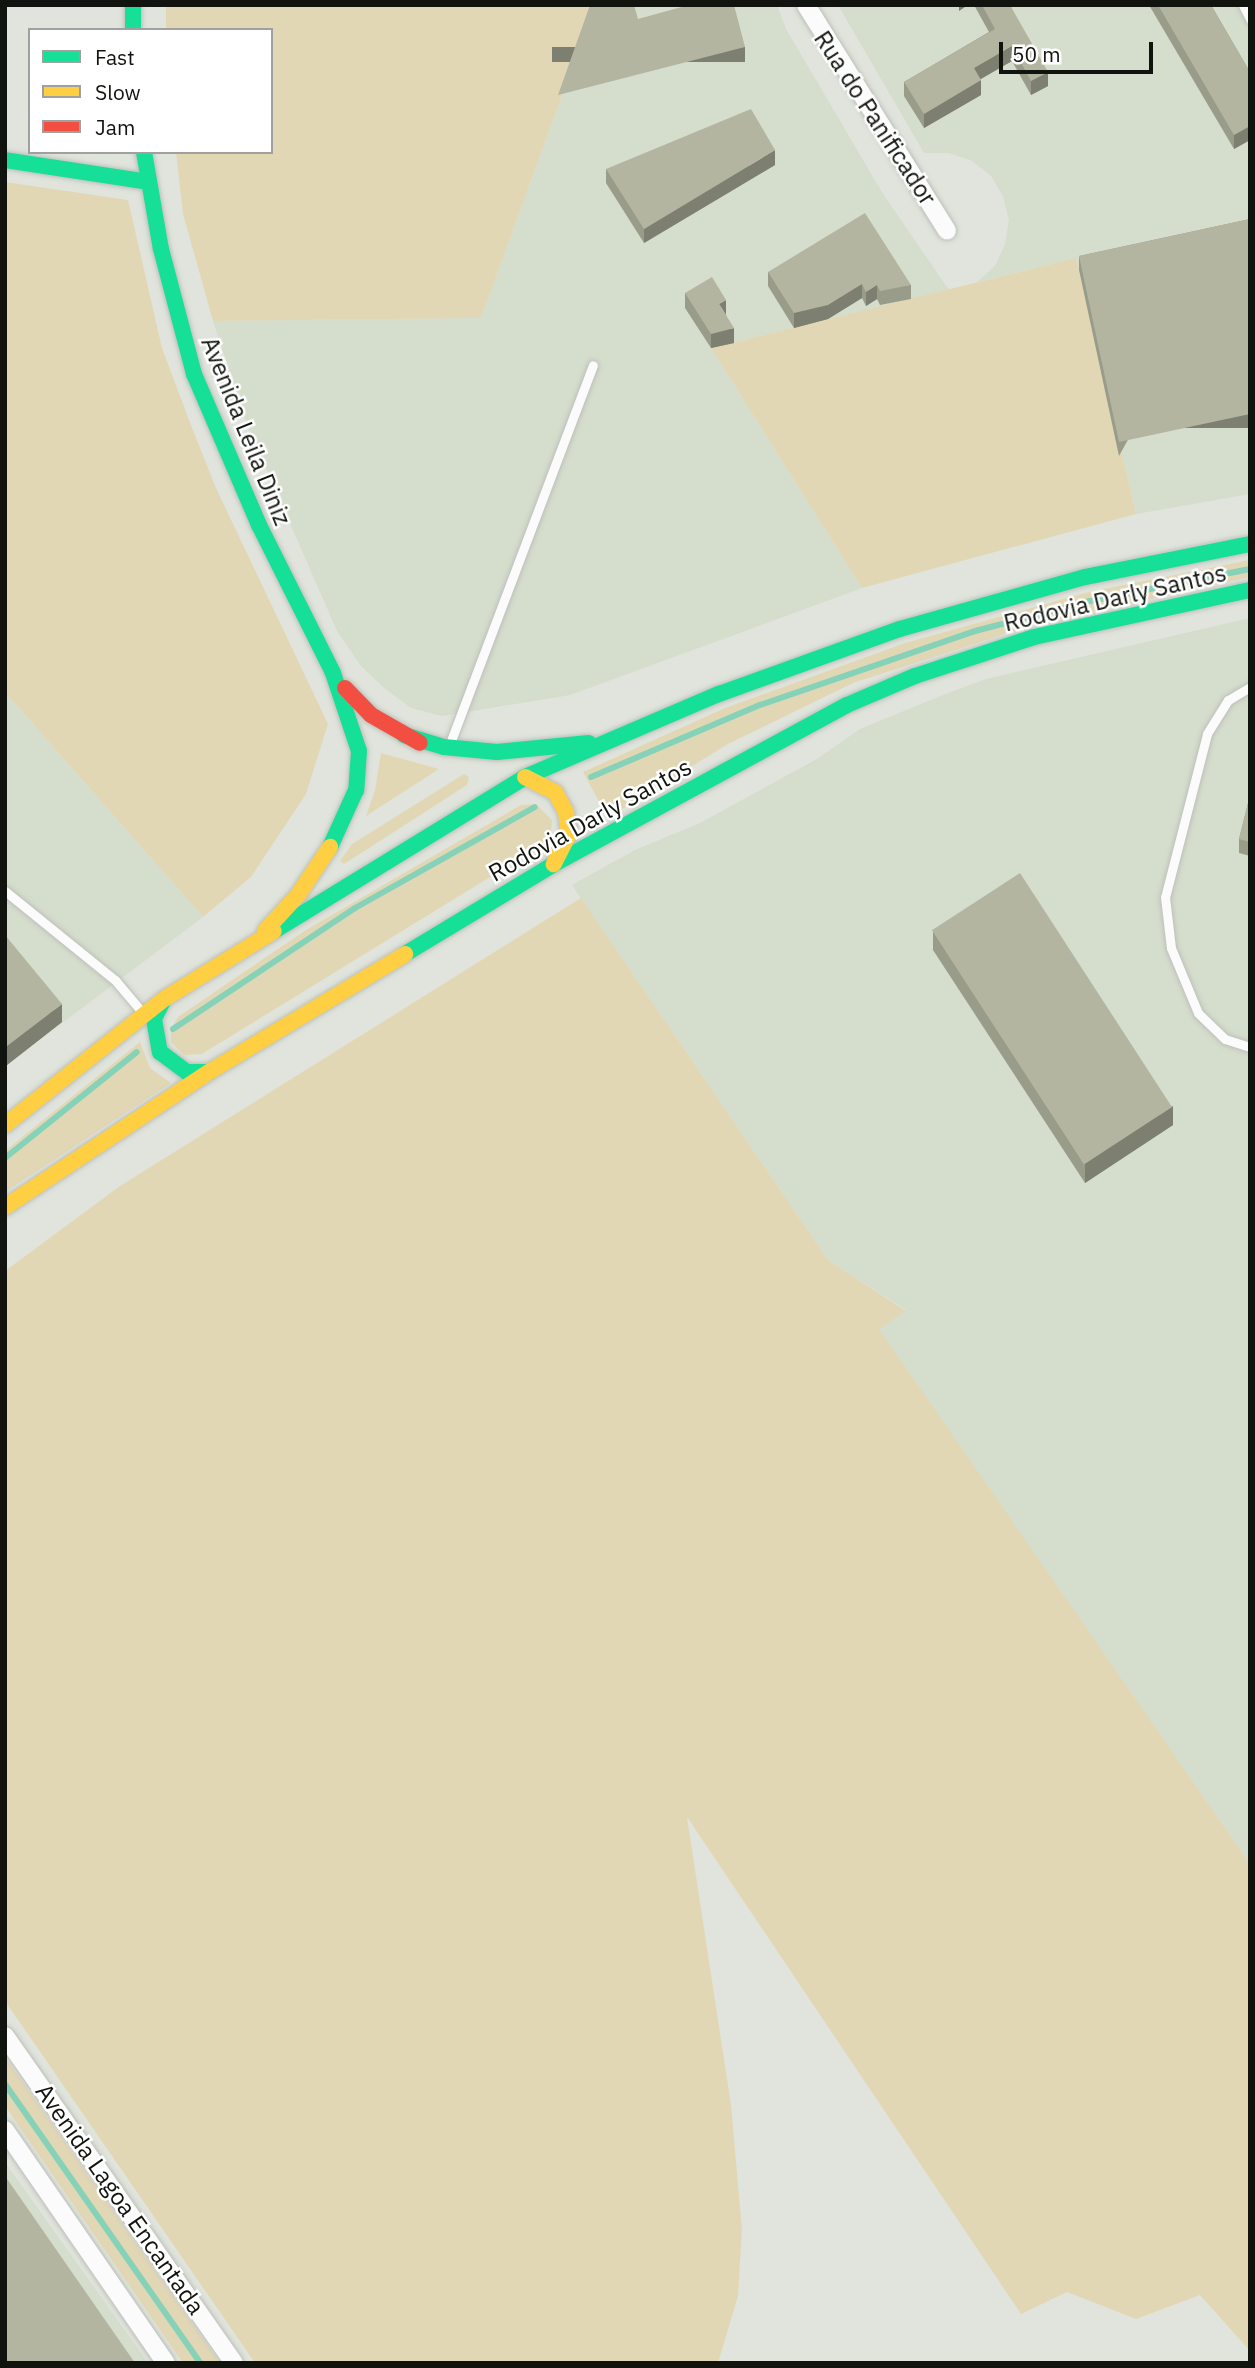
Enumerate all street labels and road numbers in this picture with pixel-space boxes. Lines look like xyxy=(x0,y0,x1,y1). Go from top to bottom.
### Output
street label: Rua do Panificador xyxy=(808,25,942,211)
street label: Avenida Leila Diniz xyxy=(195,333,297,529)
street label: Rodovia Darly Santos xyxy=(1001,558,1229,638)
street label: Rodovia Darly Santos xyxy=(484,752,696,888)
street label: Avenida Lagoa Encantada xyxy=(29,2078,211,2320)

